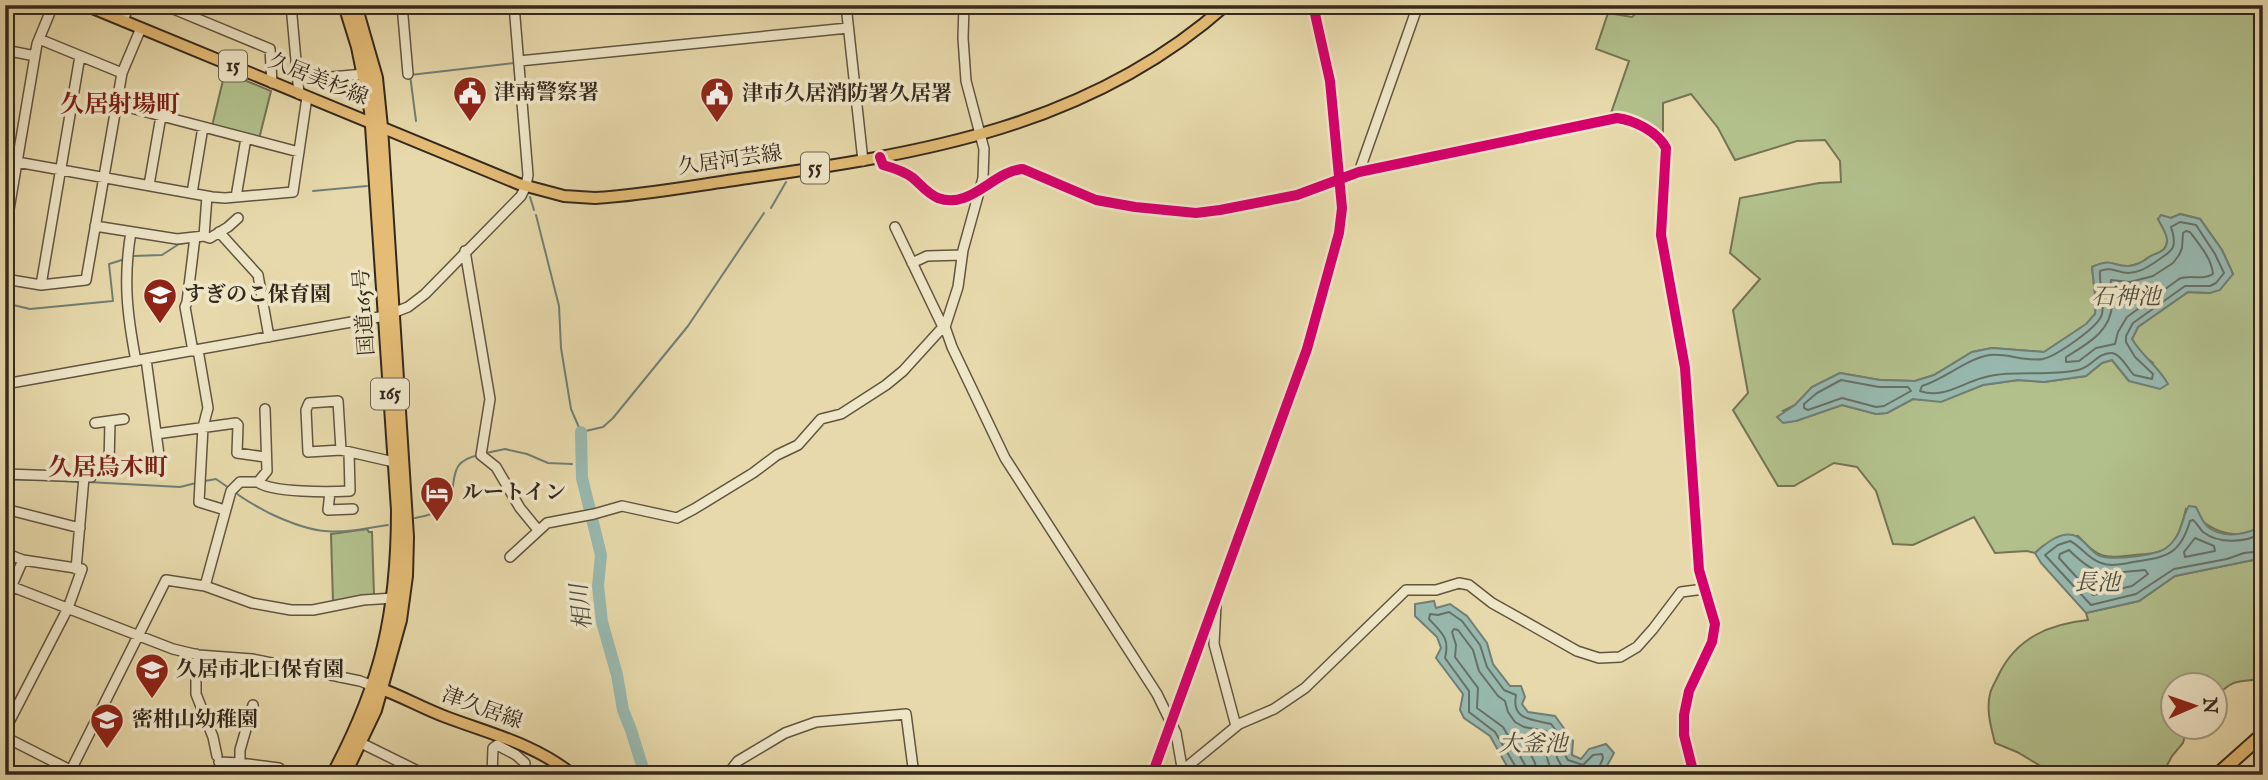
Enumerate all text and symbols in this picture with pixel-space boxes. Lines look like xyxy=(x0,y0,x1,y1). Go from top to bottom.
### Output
street label: 久居美杉線 xyxy=(264,48,372,112)
road number: 15 xyxy=(219,50,247,82)
public building icon: 津南警察署 xyxy=(451,74,489,123)
public building icon: 津市久居消防署久居署 xyxy=(698,75,736,124)
place label: 津南警察署 xyxy=(494,80,599,107)
place label: 津市久居消防署久居署 xyxy=(742,81,952,108)
district label: 久居射場町 xyxy=(60,90,180,121)
street label: 久居河芸線 xyxy=(676,140,784,182)
road number: 55 xyxy=(801,152,829,184)
street label: 国道165号 xyxy=(348,268,382,356)
school or university icon: すぎのこ保育園 xyxy=(141,276,179,325)
place label: すぎのこ保育園 xyxy=(184,282,331,309)
water label: 石神池 xyxy=(2092,283,2164,312)
road number: 165 xyxy=(371,378,409,410)
district label: 久居烏木町 xyxy=(48,453,168,484)
hotel icon: ルートイン xyxy=(418,474,456,523)
place label: ルートイン xyxy=(462,480,566,507)
water label: 長池 xyxy=(2074,569,2123,598)
water label: 相川 xyxy=(565,580,599,631)
school or university icon: 久居市北口保育園 xyxy=(133,651,171,700)
place label: 久居市北口保育園 xyxy=(176,657,344,684)
north arrow xyxy=(2160,672,2230,742)
street label: 津久居線 xyxy=(438,682,526,736)
text: N xyxy=(2197,696,2221,715)
school or university icon: 密柑山幼稚園 xyxy=(88,701,126,750)
place label: 密柑山幼稚園 xyxy=(132,707,258,734)
water label: 大釜池 xyxy=(1499,730,1571,759)

